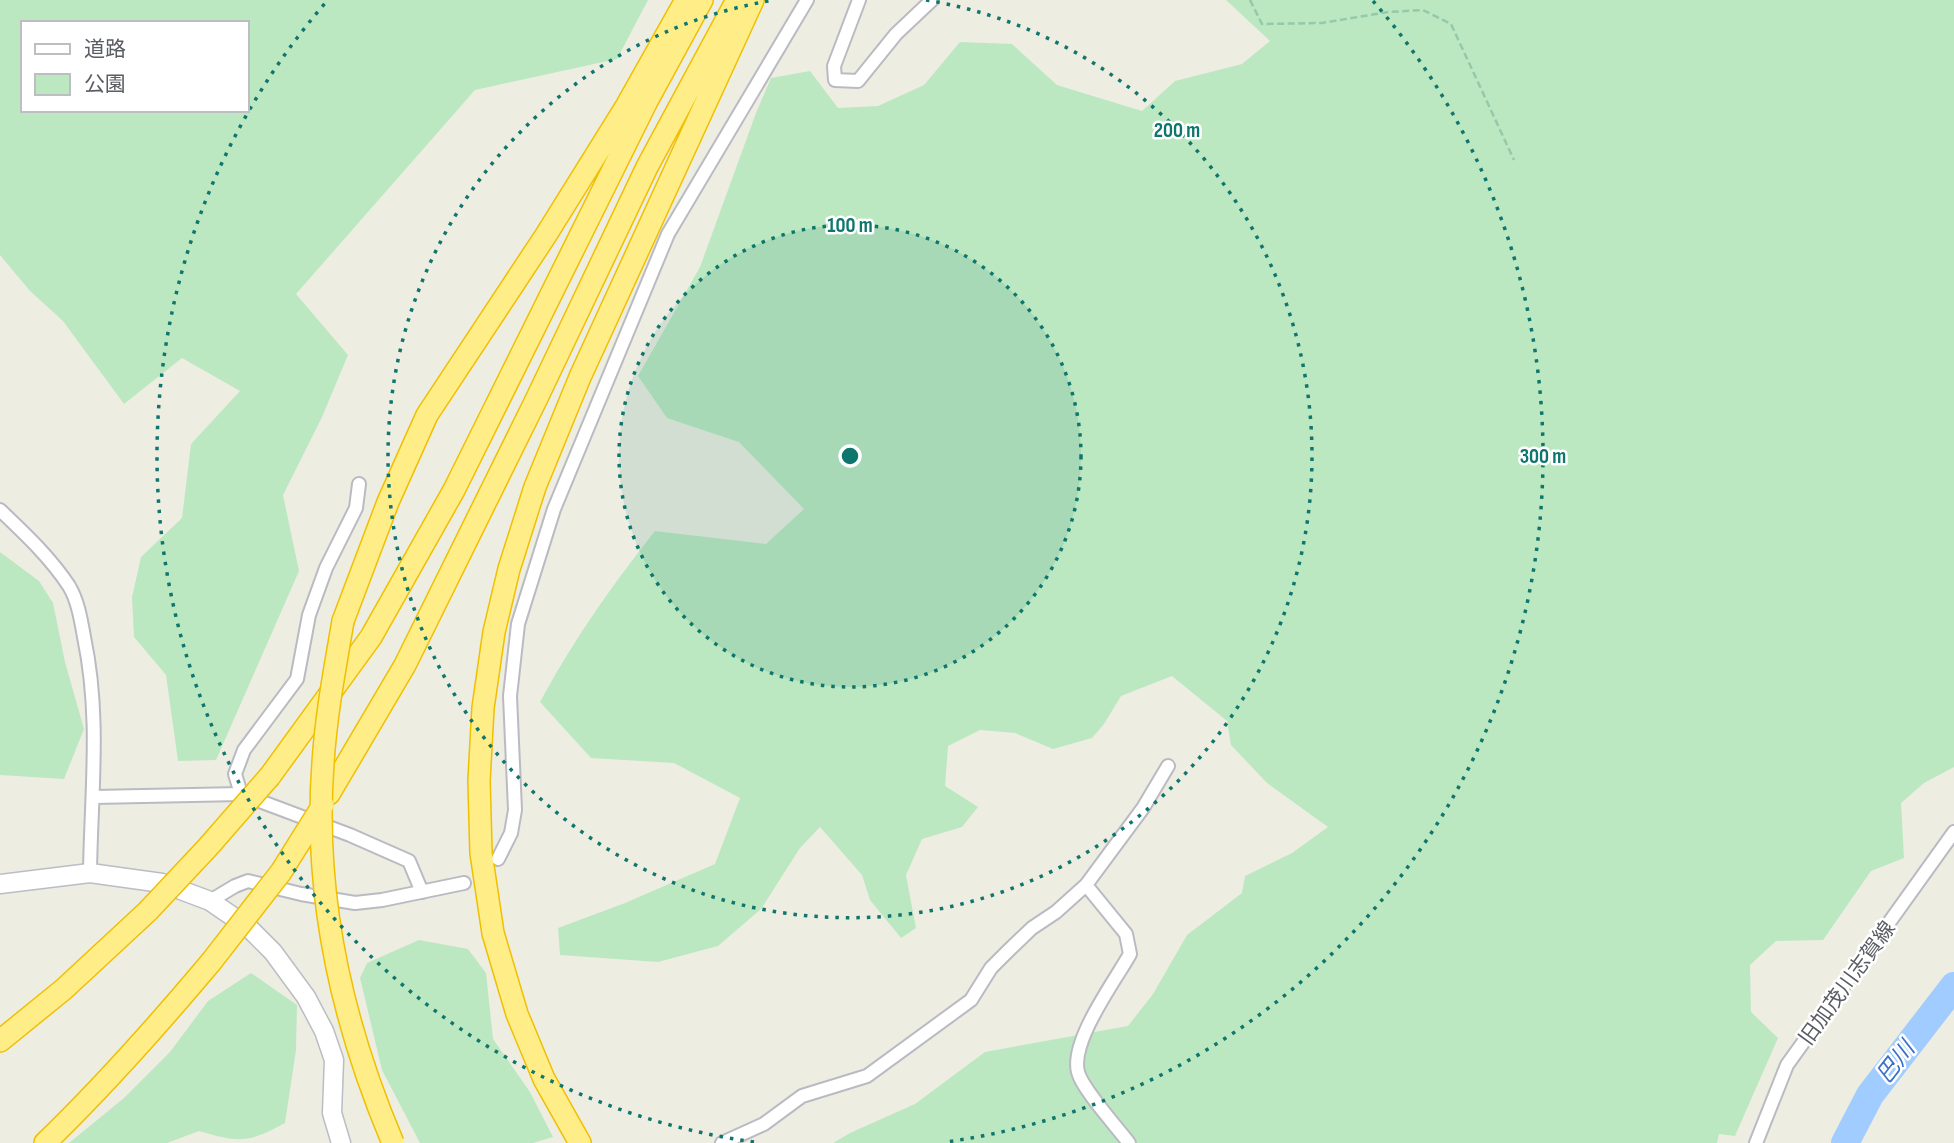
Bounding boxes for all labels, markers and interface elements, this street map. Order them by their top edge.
legend [21,21,248,112]
text: 道路 [84,37,126,62]
text: 公園 [84,72,126,97]
text: 200 m [1154,118,1200,143]
text: 100 m [827,213,873,238]
centre of rings [838,444,862,468]
text: 300 m [1520,444,1566,469]
street label: 旧加茂川志賀線 [1794,916,1901,1050]
water label: 巴川 [1871,1034,1923,1089]

